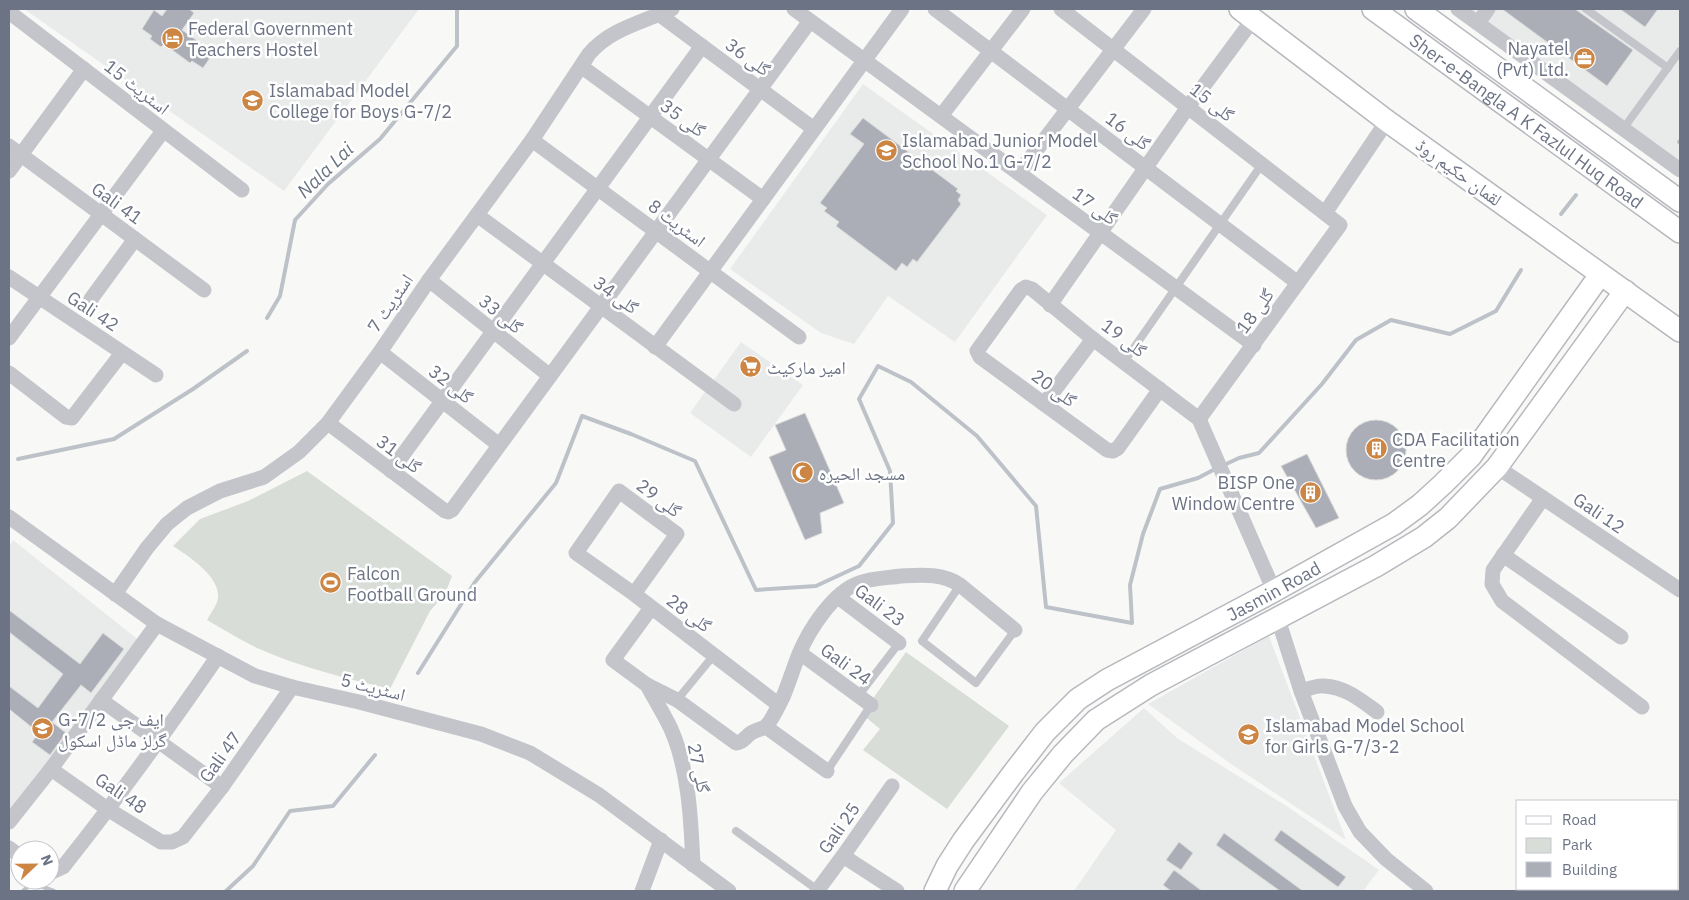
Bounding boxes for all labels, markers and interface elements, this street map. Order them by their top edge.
place label: Federal Government Teachers Hostel [188,17,353,61]
hotel icon: Federal Government Teachers Hostel [160,26,184,50]
street label: Sher-e-Bangla A K Fazlul Huq Road [1405,28,1648,213]
street label: گلی 36 [721,33,775,81]
place label: Nayatel (Pvt) Ltd. [1496,37,1569,81]
office icon: Nayatel (Pvt) Ltd. [1573,46,1597,70]
street label: اسٹریٹ 15 [100,54,174,120]
street label: گلی 15 [1185,78,1239,127]
place label: Islamabad Model College for Boys G-7/2 [269,79,452,123]
school or university icon: Islamabad Model College for Boys G-7/2 [241,88,265,112]
street label: گلی 35 [656,94,710,142]
street label: گلی 16 [1101,107,1155,156]
place label: Islamabad Junior Model School No.1 G-7/2 [902,129,1098,173]
street label: لقمان حکیم روڈ [1411,133,1506,212]
water label: Nala Lai [292,136,359,203]
school or university icon: Islamabad Junior Model School No.1 G-7/2 [874,138,898,162]
street label: Gali 41 [87,177,147,229]
street label: گلی 17 [1068,182,1122,230]
street label: اسٹریٹ 8 [644,194,710,252]
street label: اسٹریٹ 7 [362,269,418,337]
street label: گلی 34 [589,271,643,319]
street label: گلی 18 [1231,284,1279,338]
street label: Gali 42 [63,286,123,336]
street label: گلی 33 [474,289,528,339]
street label: گلی 19 [1097,314,1151,363]
supermarket icon: امیر مارکیٹ [739,355,763,379]
place label: امیر مارکیٹ [767,356,846,379]
street label: گلی 32 [424,360,478,409]
street label: گلی 20 [1027,364,1081,412]
place label: CDA Facilitation Centre [1392,428,1520,472]
street label: گلی 31 [372,430,426,479]
building icon: CDA Facilitation Centre [1364,437,1388,461]
mosque icon: مسجد الحیرہ [791,461,815,485]
place label: مسجد الحیرہ [819,462,905,485]
place label: BISP One Window Centre [1172,471,1295,515]
street label: گلی 29 [632,474,686,523]
building icon: BISP One Window Centre [1299,480,1323,504]
street label: Gali 12 [1569,487,1629,539]
street label: Jasmin Road [1222,556,1325,626]
place label: Falcon Football Ground [347,562,477,606]
sports icon: Falcon Football Ground [319,571,343,595]
street label: Gali 23 [850,579,910,631]
street label: گلی 28 [662,589,716,638]
street label: Gali 24 [816,638,876,690]
street label: اسٹریٹ 5 [338,668,408,706]
place label: G-7/2 ایف جی گرلز ماڈل اسکول [58,708,167,752]
place label: Islamabad Model School for Girls G-7/3-2 [1265,714,1465,758]
school or university icon: G-7/2 ایف جی گرلز ماڈل اسکول [30,717,54,741]
school or university icon: Islamabad Model School for Girls G-7/3-2 [1237,723,1261,747]
street label: Gali 47 [194,727,246,787]
street label: گلی 27 [683,741,716,795]
street label: Gali 48 [91,767,151,819]
street label: Gali 25 [813,798,865,858]
legend [1516,800,1679,890]
text: Road [1562,810,1597,829]
text: Park [1562,835,1592,854]
north arrow [10,840,60,890]
text: N [37,852,57,868]
text: Building [1562,860,1617,879]

